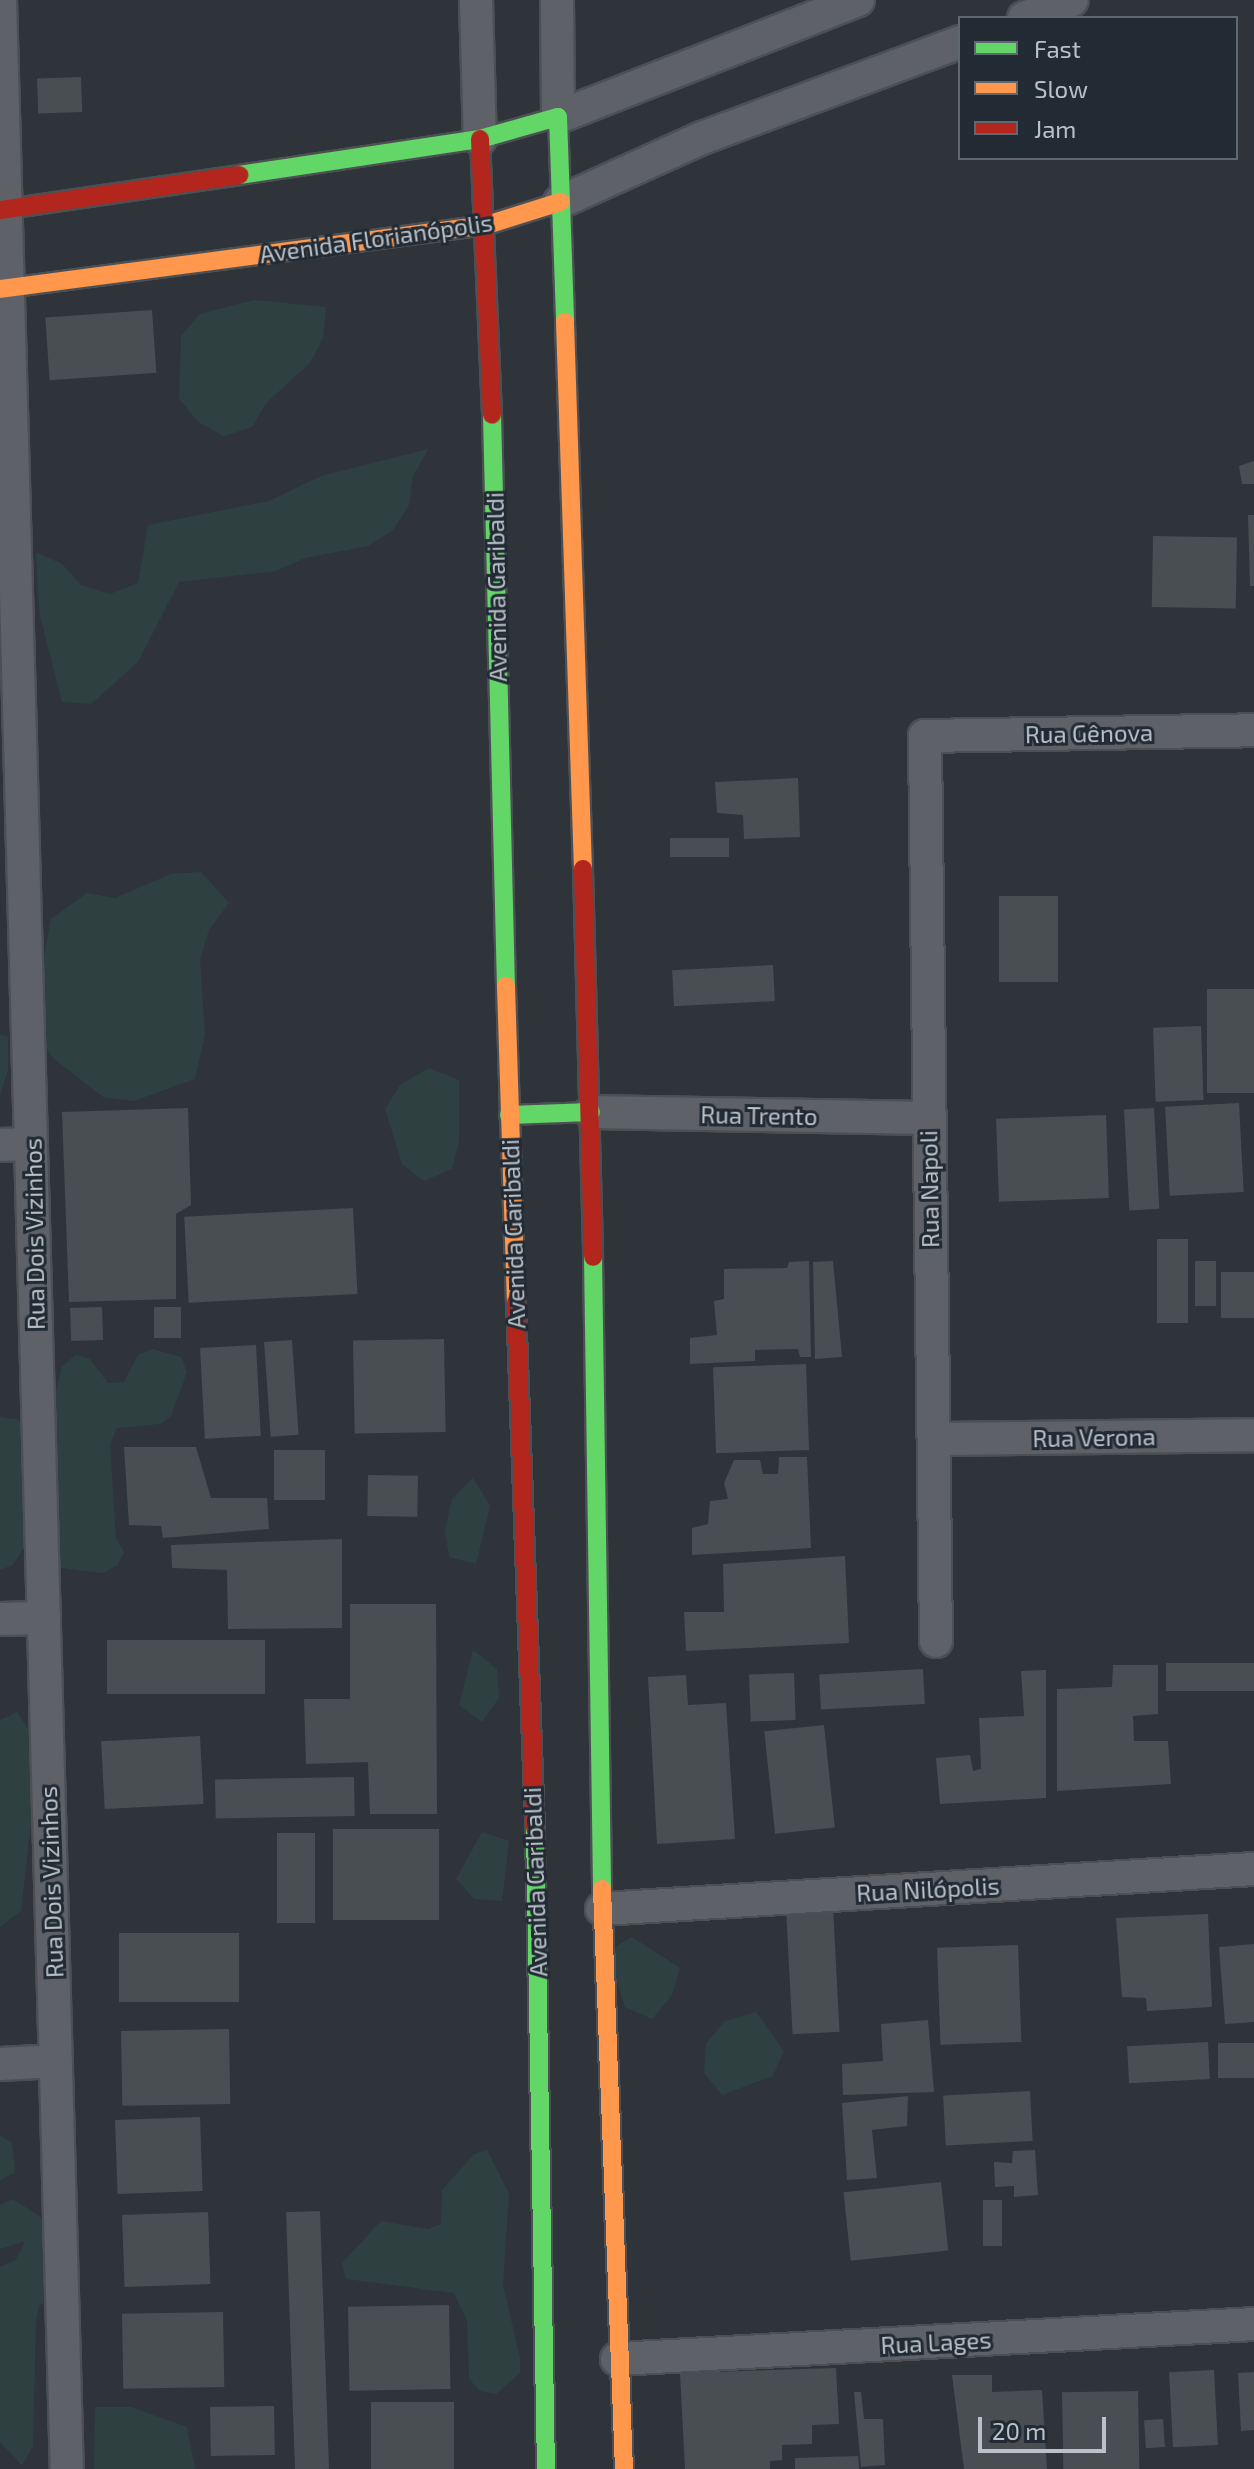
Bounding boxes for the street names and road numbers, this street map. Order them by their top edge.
street label: Avenida Florianópolis [258,207,494,269]
street label: Avenida Garibaldi [480,492,512,682]
street label: Rua Gênova [1025,717,1153,749]
street label: Rua Trento [700,1100,818,1130]
street label: Rua Napoli [914,1130,944,1248]
street label: Rua Dois Vizinhos [18,1137,50,1331]
street label: Avenida Garibaldi [495,1139,531,1329]
street label: Rua Verona [1032,1422,1156,1452]
street label: Rua Dois Vizinhos [33,1785,69,1979]
street label: Avenida Garibaldi [517,1787,553,1977]
street label: Rua Nilópolis [856,1871,1000,1907]
street label: Rua Lages [880,2325,992,2359]

